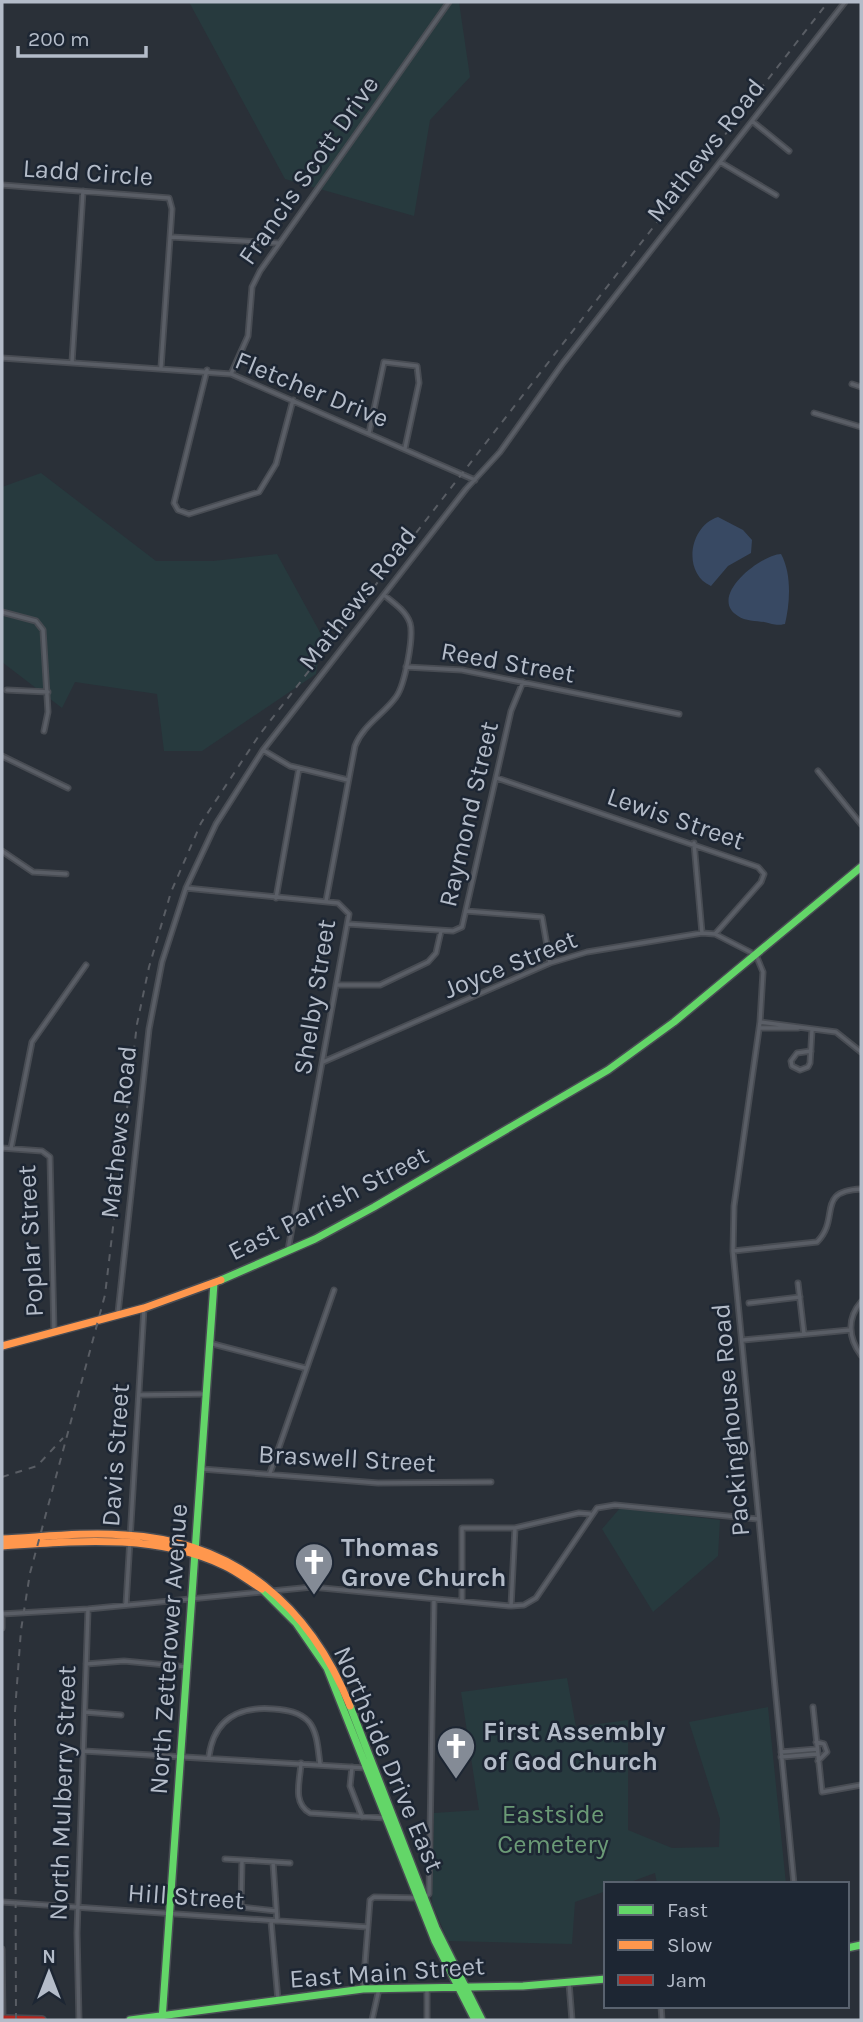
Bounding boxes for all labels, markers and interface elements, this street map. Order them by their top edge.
scale bar [18,14,145,58]
text: 200 m [28,27,90,51]
street label: Francis Scott Drive [232,70,385,271]
street label: Mathews Road [640,72,771,228]
street label: Ladd Circle [22,152,154,193]
street label: Fletcher Drive [231,345,393,434]
street label: Mathews Road [292,520,423,676]
street label: Reed Street [438,635,578,690]
street label: Raymond Street [432,718,505,910]
street label: Lewis Street [603,780,749,857]
street label: Shelby Street [287,917,342,1077]
street label: Joyce Street [439,924,582,1005]
street label: Mathews Road [94,1044,143,1220]
street label: East Parrish Street [223,1139,434,1267]
street label: Poplar Street [11,1164,50,1318]
street label: Packinghouse Road [705,1302,756,1538]
street label: Davis Street [95,1382,136,1528]
street label: Braswell Street [257,1438,437,1479]
street label: North Zetterower Avenue [143,1503,194,1796]
place label: Thomas Grove Church [341,1532,507,1593]
church icon: Thomas Grove Church [293,1541,335,1596]
street label: Northside Drive East [327,1642,450,1877]
street label: North Mulberry Street [43,1665,82,1921]
place label: First Assembly of God Church [483,1716,666,1777]
church icon: First Assembly of God Church [435,1725,477,1780]
park label: Eastside Cemetery [497,1799,609,1860]
street label: Hill Street [126,1877,246,1916]
legend [604,1882,849,2008]
text: Fast [667,1898,708,1922]
text: Slow [667,1933,712,1957]
north arrow [14,1938,84,2008]
text: N [42,1946,56,1968]
street label: East Main Street [288,1950,486,1995]
text: Jam [667,1968,707,1992]

